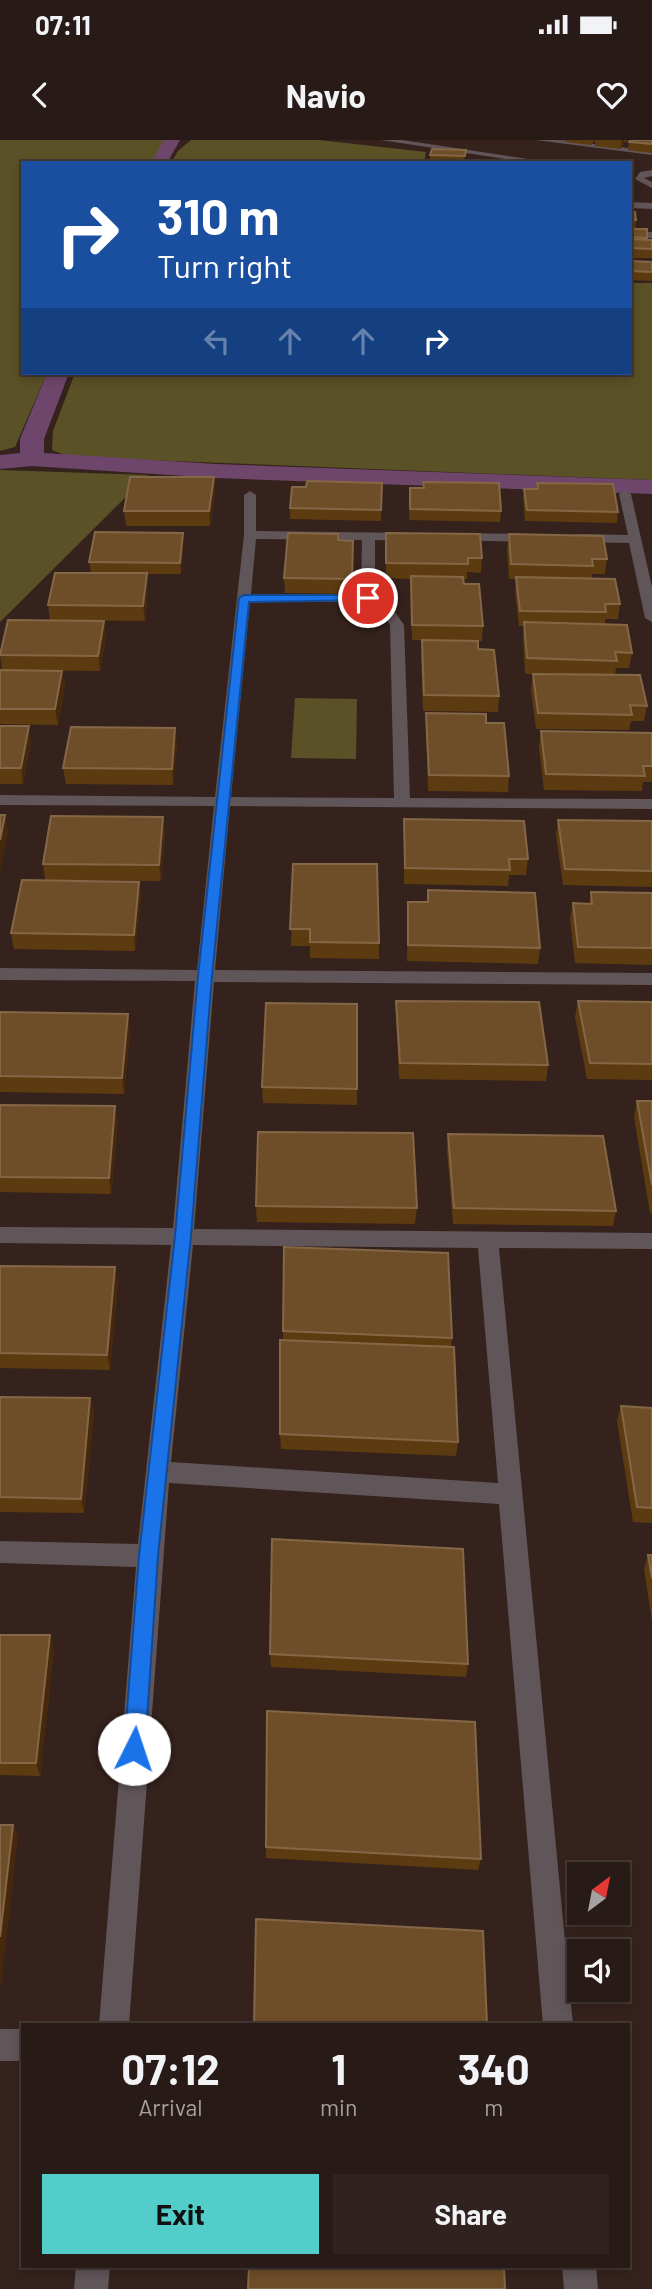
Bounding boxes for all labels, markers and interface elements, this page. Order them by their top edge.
text: 07:11 [35,9,91,40]
icon: back [21,76,59,114]
text: Navio [286,76,366,114]
icon: heart [593,76,631,114]
text: 310 m [157,186,279,245]
icon: right [42,189,133,280]
text: Turn right [157,246,292,284]
icon: left [198,322,236,360]
icon: ahead [271,322,309,360]
icon: ahead [344,322,382,360]
icon: right [417,322,455,360]
pin [338,568,398,628]
icon: arrive [349,579,387,617]
position arrow [97,1712,171,1786]
north arrow [567,1862,630,1925]
map controls [567,1862,630,2002]
button: sound [567,1939,630,2002]
text: 07:12 [121,2043,220,2093]
text: 1 [331,2043,346,2093]
text: 340 [458,2043,530,2093]
text: Arrival [138,2093,203,2121]
text: min [320,2093,357,2121]
text: m [484,2093,503,2121]
button: Exit [42,2174,319,2254]
button: Share [333,2174,609,2254]

